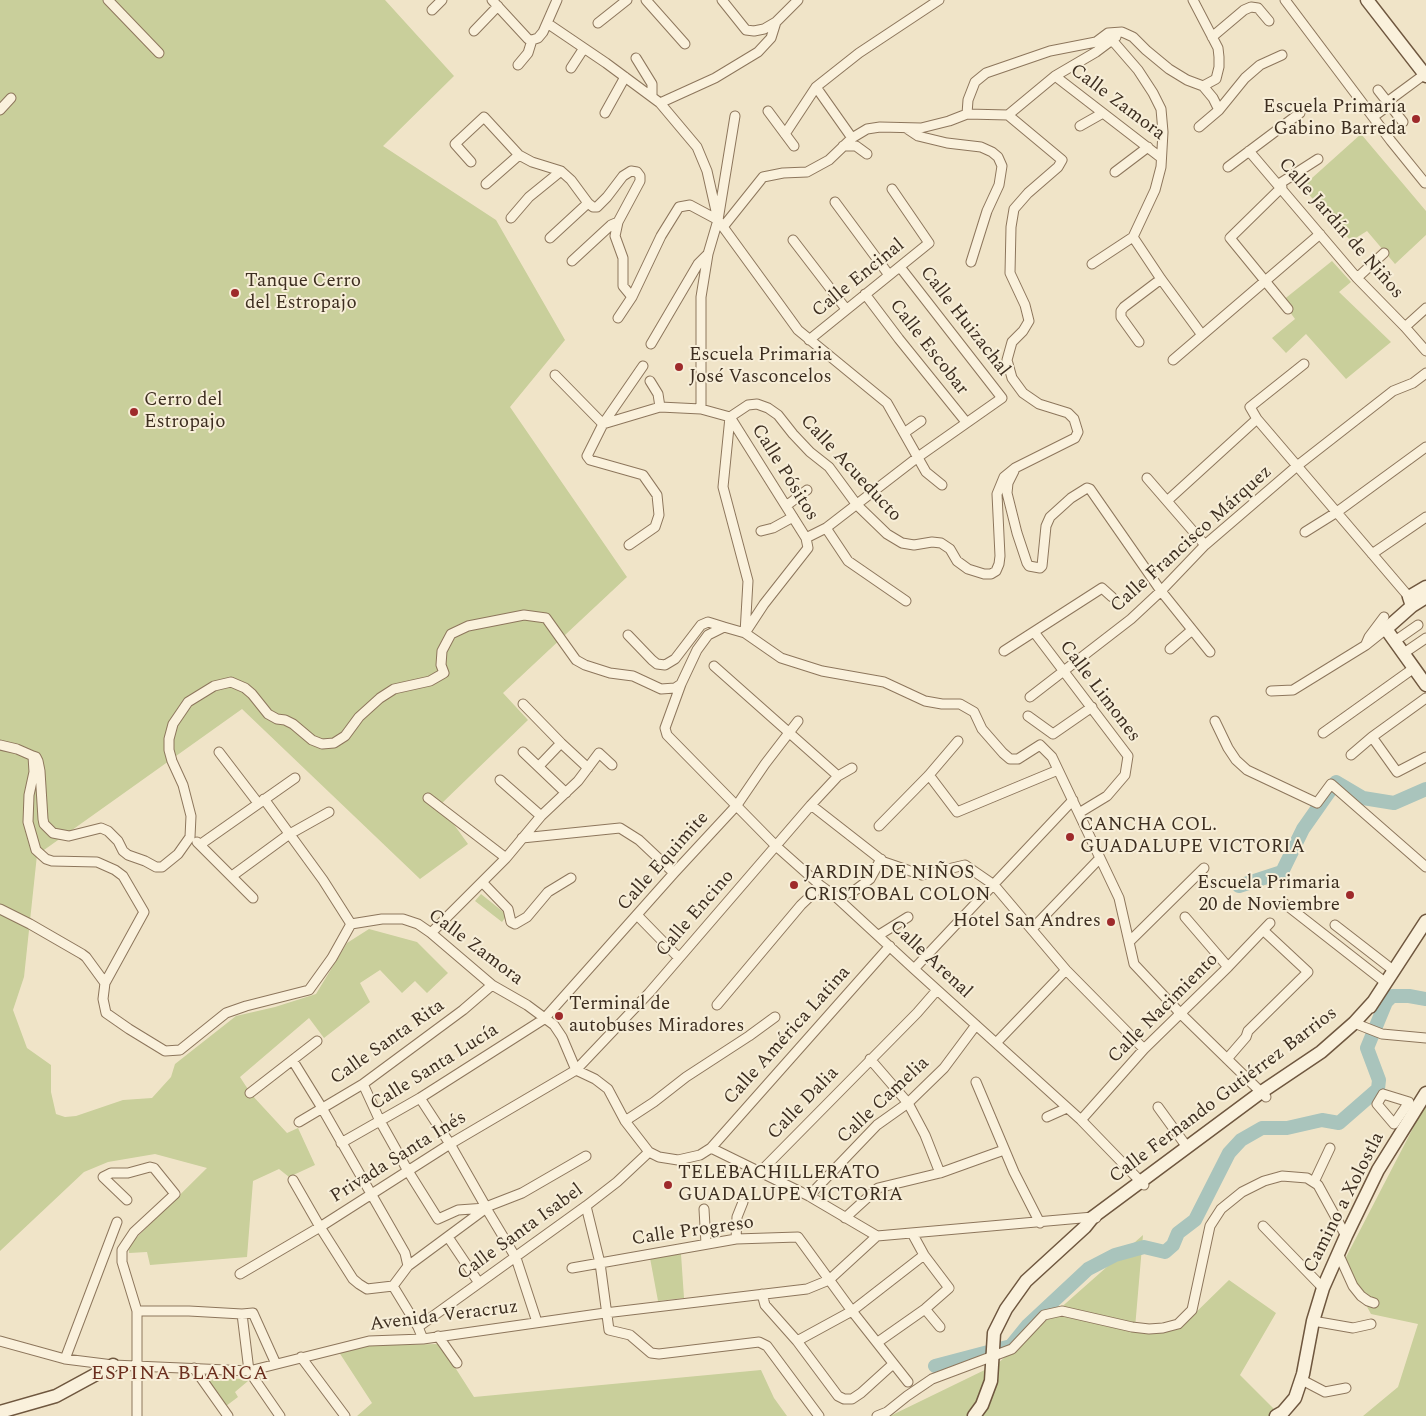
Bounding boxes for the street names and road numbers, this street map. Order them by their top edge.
street label: Calle Zamora [1065,60,1169,146]
street label: Calle Jardín de Niños [1273,154,1407,304]
street label: Calle Encinal [808,235,910,323]
street label: Calle Huizachal [914,262,1014,382]
street label: Calle Escobar [883,295,973,401]
street label: Calle Acueducto [795,411,905,527]
street label: Calle Pósitos [745,421,823,525]
street label: Calle Francisco Márquez [1107,461,1277,619]
street label: Calle Limones [1053,637,1145,747]
street label: Calle Equimite [613,808,715,916]
street label: Calle Encino [652,866,740,962]
street label: Calle Zamora [423,905,527,991]
street label: Calle Arenal [884,916,976,1004]
street label: Calle Nacimiento [1104,949,1224,1069]
street label: Calle América Latina [720,962,856,1110]
street label: Calle Santa Rita [326,995,450,1091]
street label: Calle Fernando Gutiérrez Barrios [1106,1003,1342,1189]
street label: Calle Santa Lucía [367,1019,503,1117]
street label: Calle Camelia [833,1053,935,1149]
street label: Calle Dalia [764,1063,844,1145]
street label: Privada Santa Inés [327,1107,471,1209]
street label: Camino a Xolostla [1300,1129,1390,1277]
street label: Calle Santa Isabel [454,1180,588,1286]
street label: Calle Progreso [630,1212,756,1252]
street label: Avenida Veracruz [369,1297,519,1337]

